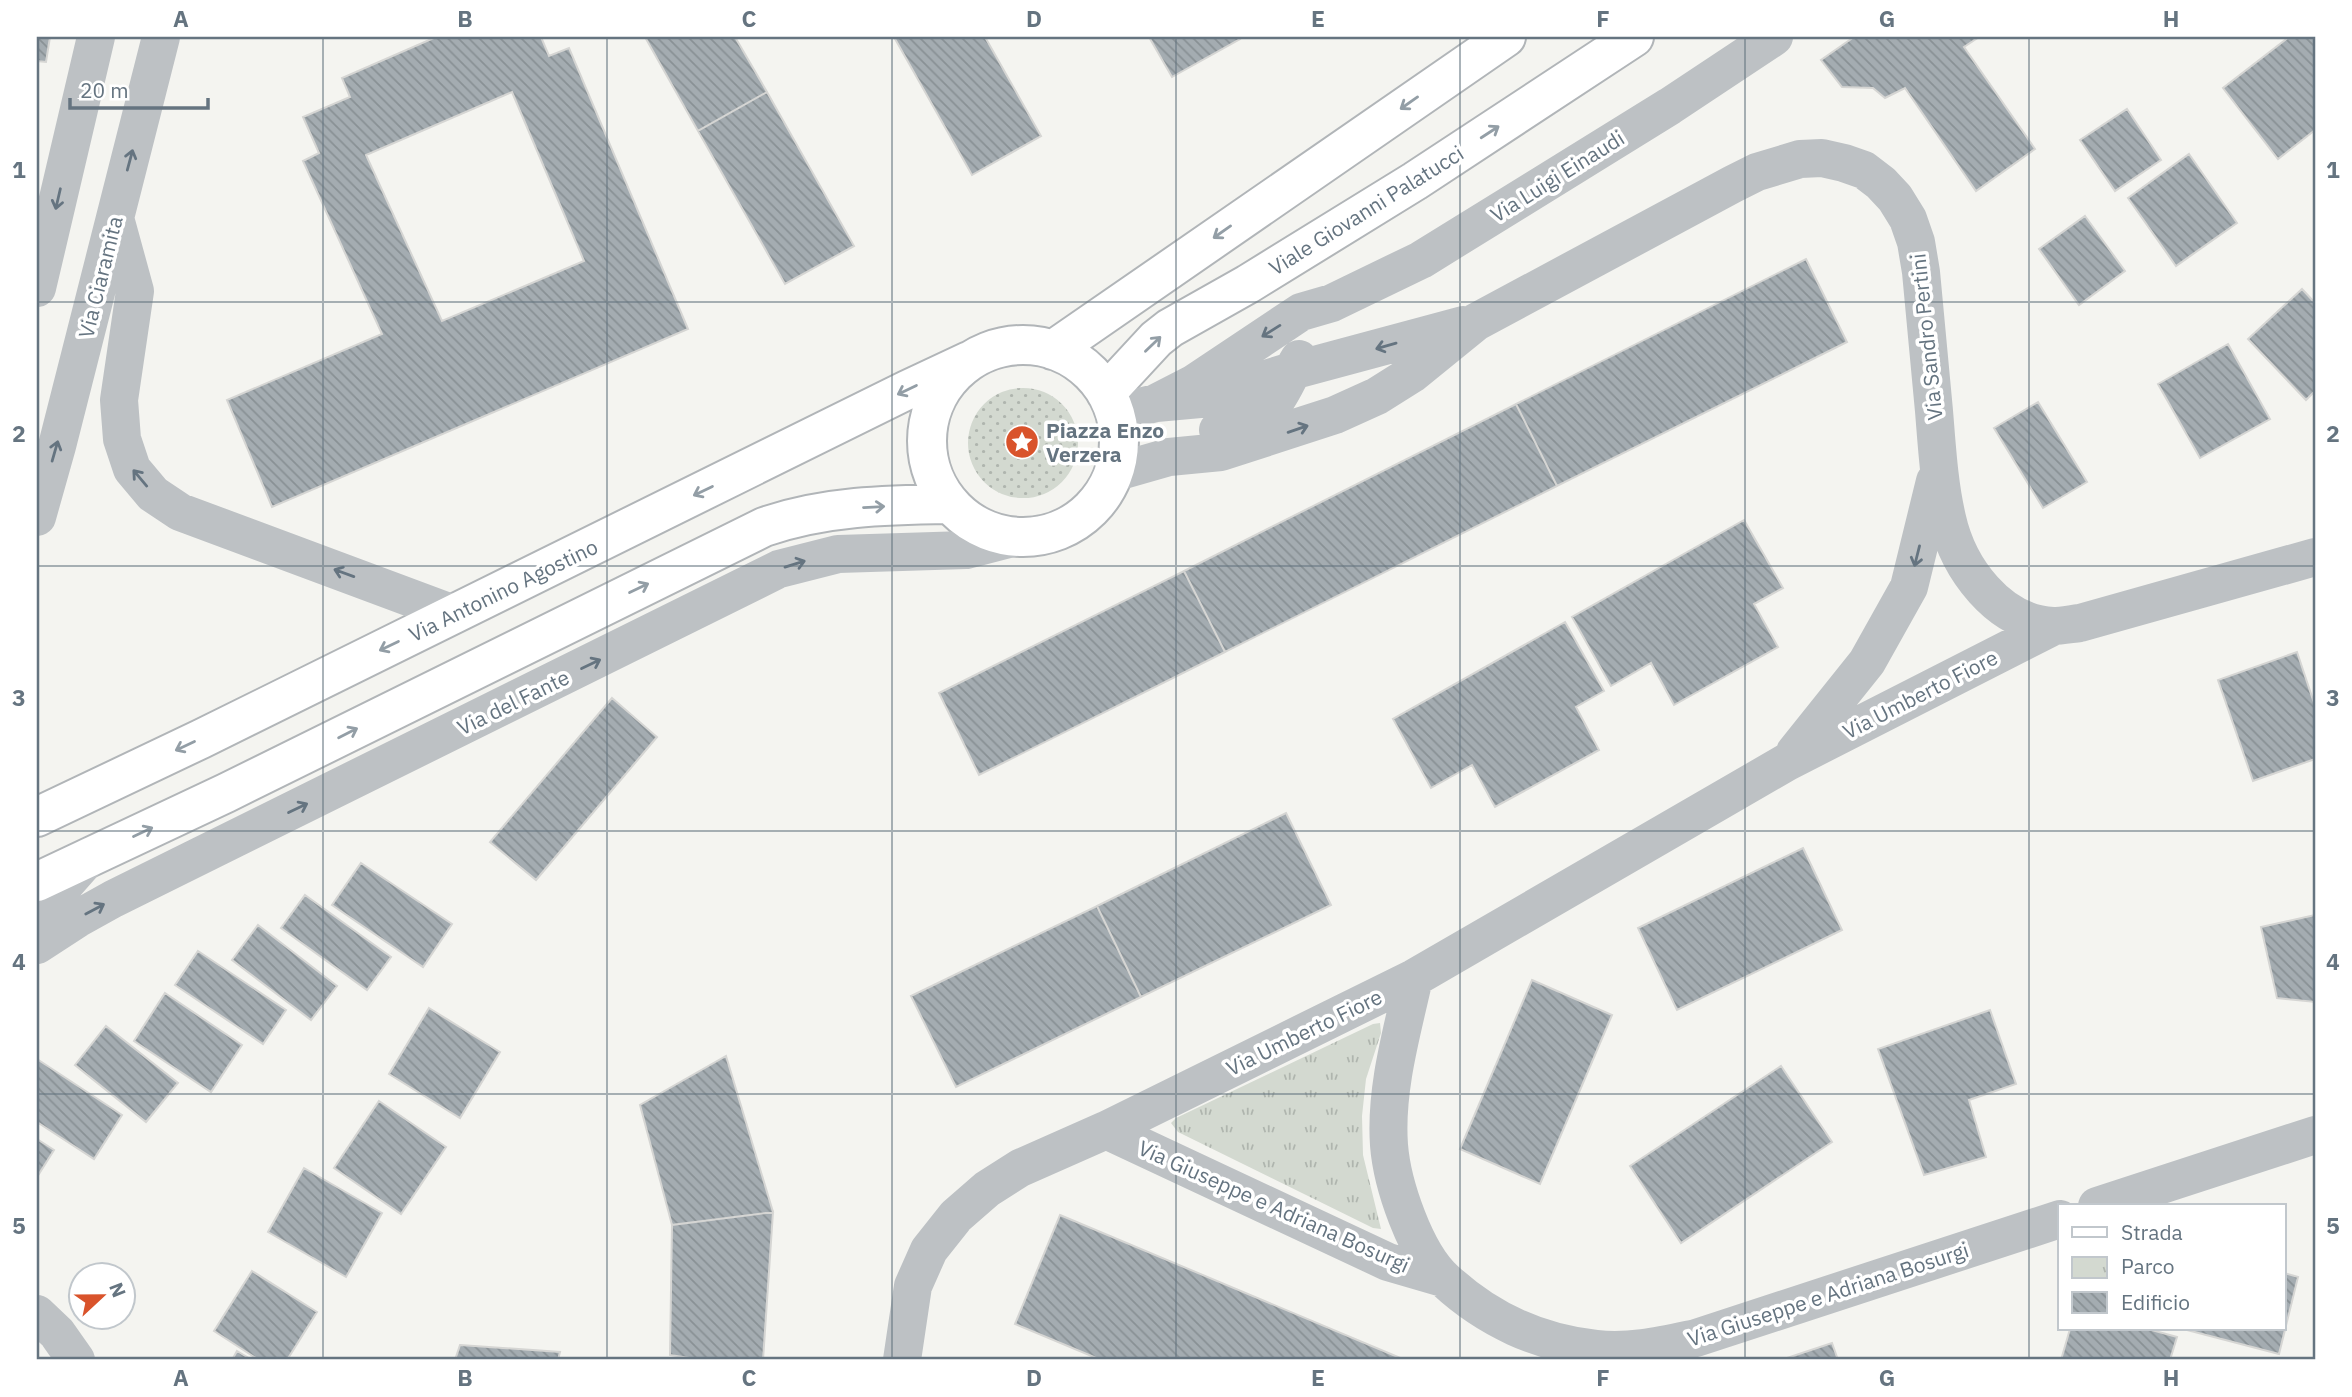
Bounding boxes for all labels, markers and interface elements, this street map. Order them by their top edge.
text: A [173,3,189,33]
text: B [457,3,473,33]
text: C [742,3,757,33]
text: D [1026,3,1042,33]
text: E [1311,3,1325,33]
text: F [1596,3,1610,33]
text: G [1879,3,1895,33]
text: H [2163,3,2179,33]
scale bar [70,66,208,110]
text: 20 m [80,76,129,104]
one-way arrow [1400,96,1419,110]
one-way arrow [1480,124,1499,139]
street label: Via Luigi Einaudi [1485,124,1629,228]
street label: Viale Giovanni Palatucci [1263,139,1469,281]
one-way arrow [124,149,137,171]
text: 1 [12,154,26,184]
text: 1 [2326,154,2340,184]
one-way arrow [51,187,64,210]
street label: Via Ciaramita [71,213,129,341]
one-way arrow [1213,225,1232,239]
street label: Via Sandro Pertini [1903,252,1949,422]
one-way arrow [1261,324,1281,338]
one-way arrow [1144,335,1161,352]
one-way arrow [1375,340,1397,353]
one-way arrow [897,384,918,397]
place label: Piazza Enzo Verzera [1046,416,1164,468]
text: 2 [12,418,26,448]
text: 2 [2326,418,2340,448]
one-way arrow [1286,422,1308,434]
place icon: Piazza Enzo Verzera [1003,423,1041,461]
one-way arrow [50,440,63,462]
one-way arrow [132,470,148,488]
one-way arrow [693,485,714,499]
one-way arrow [863,500,886,513]
street label: Via Antonino Agostino [404,532,602,648]
one-way arrow [1910,544,1923,566]
one-way arrow [784,557,806,570]
one-way arrow [333,566,355,578]
one-way arrow [628,580,649,594]
one-way arrow [379,639,400,653]
street label: Via Umberto Fiore [1838,643,2002,745]
one-way arrow [580,656,601,670]
street label: Via del Fante [452,663,574,741]
text: 3 [12,682,26,712]
text: 3 [2326,682,2340,712]
one-way arrow [337,725,357,739]
one-way arrow [175,740,196,754]
one-way arrow [287,800,308,814]
one-way arrow [132,825,153,838]
one-way arrow [84,902,105,915]
text: 4 [12,946,26,976]
text: 4 [2326,946,2340,976]
street label: Via Umberto Fiore [1221,982,1387,1082]
street label: Via Giuseppe e Adriana Bosurgi [1134,1133,1414,1279]
legend [2058,1204,2286,1330]
text: 5 [12,1210,26,1240]
text: 5 [2326,1210,2340,1240]
text: Strada [2121,1218,2183,1246]
street label: Via Giuseppe e Adriana Bosurgi [1684,1235,1972,1353]
text: Parco [2121,1252,2175,1280]
north arrow [66,1260,136,1330]
text: N [104,1279,131,1301]
text: Edificio [2121,1288,2190,1316]
text: A [173,1362,189,1392]
text: B [457,1362,473,1392]
text: C [742,1362,757,1392]
text: D [1026,1362,1042,1392]
text: E [1311,1362,1325,1392]
text: F [1596,1362,1610,1392]
text: G [1879,1362,1895,1392]
text: H [2163,1362,2179,1392]

